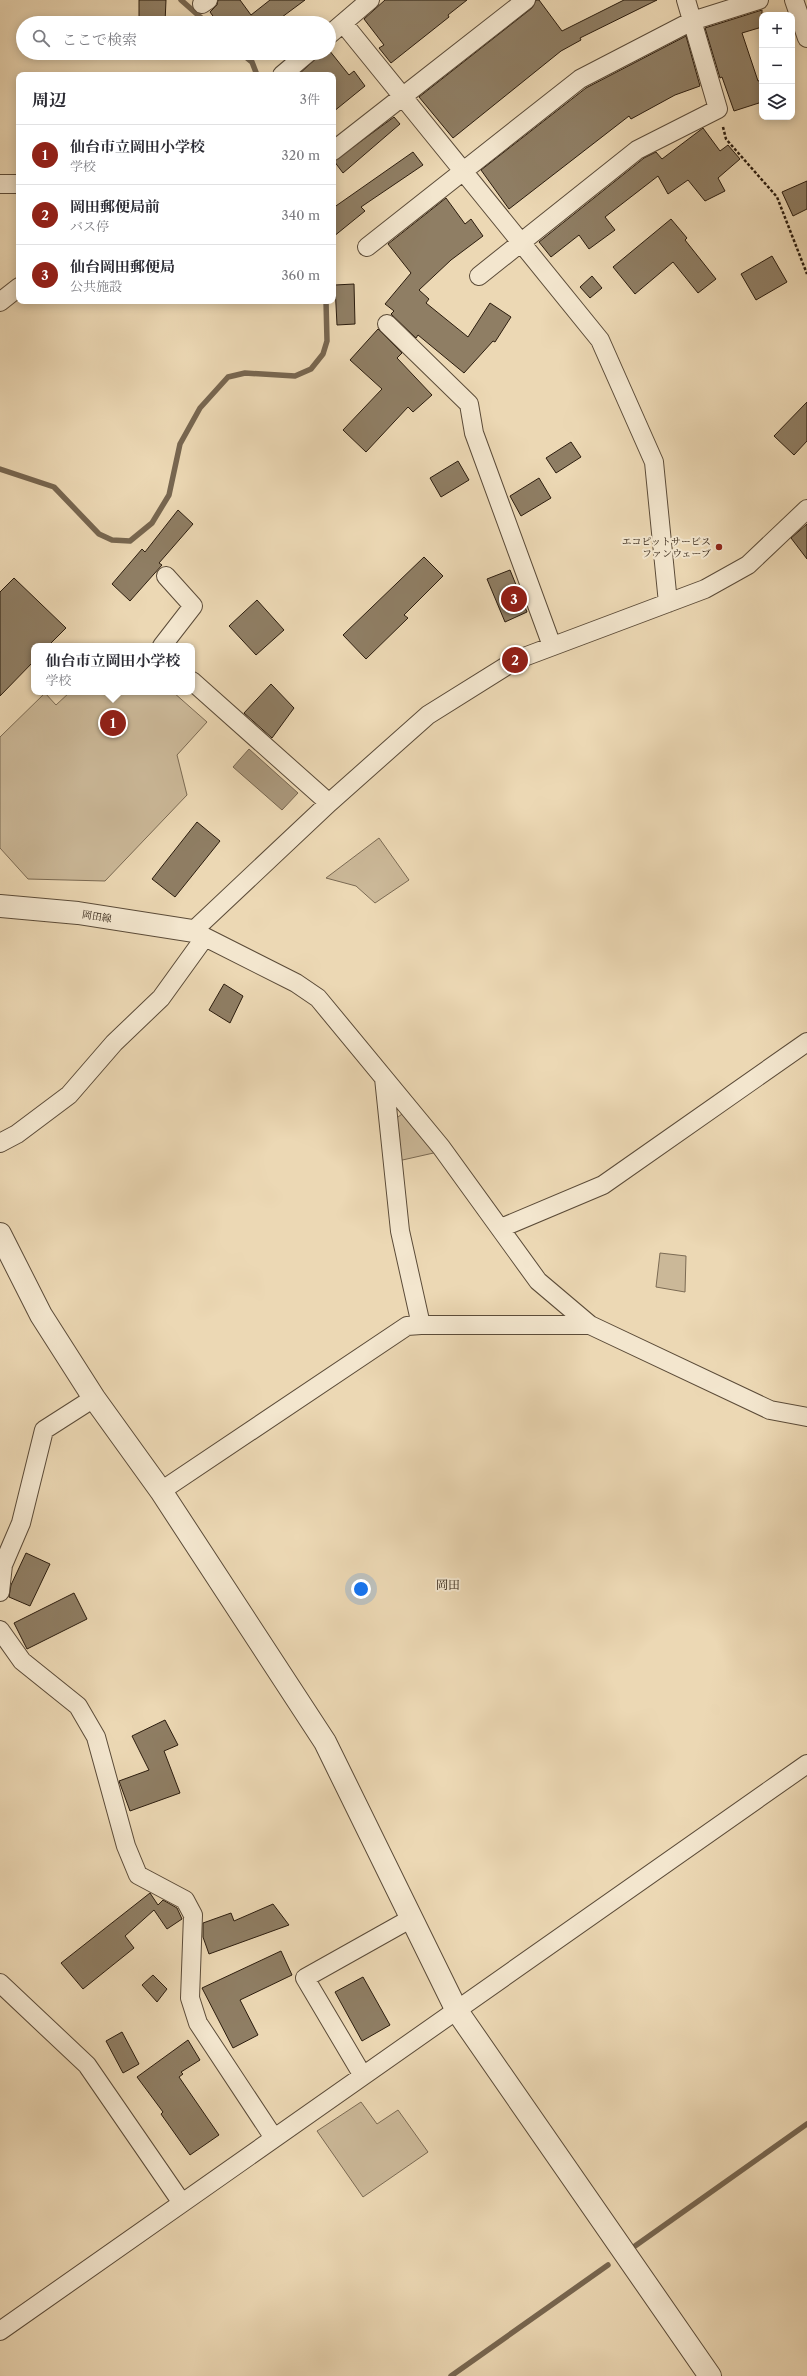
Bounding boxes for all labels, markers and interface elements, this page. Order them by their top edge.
map controls [759,12,795,120]
button: + [759,12,795,48]
search box [16,16,336,60]
icon: search [30,27,52,49]
text: ここで検索 [62,30,137,49]
button: − [759,48,795,84]
button: layers [759,84,795,120]
text: 周辺 [32,90,66,110]
text: 3件 [300,91,320,107]
text: 仙台市立岡田小学校 [70,137,205,156]
text: 1 [42,147,48,163]
text: 320 m [282,147,320,163]
text: 学校 [70,158,96,174]
text: 岡田郵便局前 [70,197,160,216]
text: 2 [41,207,49,223]
text: 340 m [282,207,320,223]
text: バス停 [70,218,109,234]
text: 仙台岡田郵便局 [70,257,175,276]
text: 3 [41,267,49,283]
text: 360 m [281,267,320,283]
text: 公共施設 [70,278,122,294]
place label: エコピットサービス ファンウェーブ [621,535,711,560]
marker: エコピットサービス ファンウェーブ [714,542,724,552]
pin: 3 [501,584,527,614]
popup [31,643,195,695]
pin: 2 [502,645,528,675]
text: 仙台市立岡田小学校 [45,651,181,670]
text: 学校 [45,672,72,688]
pin: 1 [100,708,126,738]
street label: 岡田線 [81,908,113,925]
district label: 岡田 [436,1577,460,1592]
your location [351,1579,371,1599]

